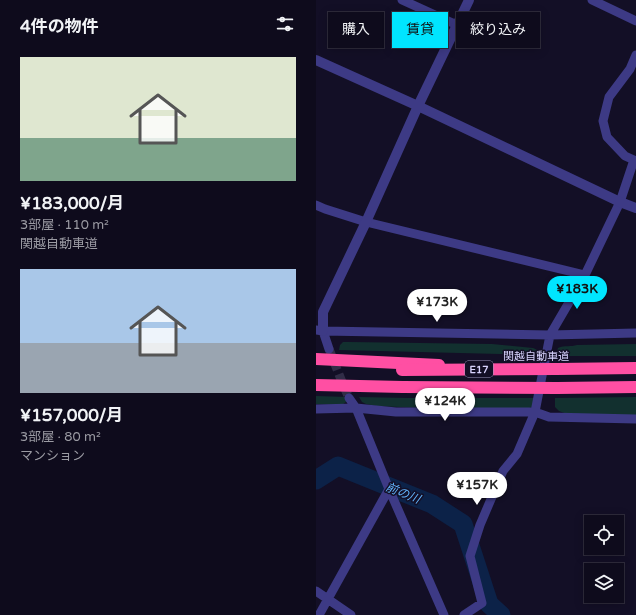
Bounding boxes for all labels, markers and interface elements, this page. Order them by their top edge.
chip: 購入 [328,12,384,48]
chip: 賃貸 [392,12,448,48]
chip: 絞り込み [456,12,540,48]
icon: filters [274,13,296,35]
text: 4件の物件 [20,16,99,37]
icon: home [122,83,194,155]
text: ¥183,000/月 [20,193,124,214]
text: 3部屋 · 110 m² [20,217,109,233]
text: 関越自動車道 [20,236,98,252]
pin: ¥183K [549,276,605,310]
text: ¥183K [556,281,598,297]
pin: ¥173K [409,289,465,323]
text: ¥173K [416,294,458,310]
icon: home [122,295,194,367]
street label: 関越自動車道 [503,350,569,363]
road number: E17 [465,361,493,377]
pin: ¥124K [417,388,473,422]
text: ¥124K [424,393,466,409]
text: ¥157,000/月 [20,405,123,426]
text: 3部屋 · 80 m² [20,429,101,445]
text: マンション [20,448,85,464]
pin: ¥157K [449,472,505,506]
text: ¥157K [456,477,498,493]
water label: 前の川 [384,480,424,507]
map controls [584,515,624,603]
button: locate [584,515,624,555]
button: layers [584,563,624,603]

